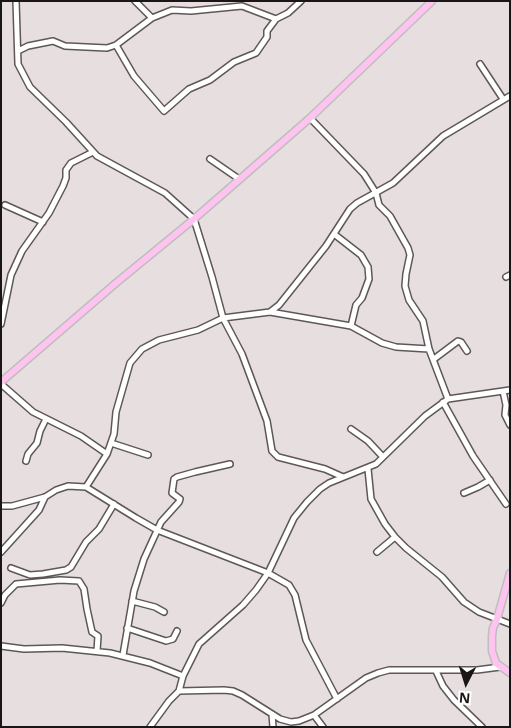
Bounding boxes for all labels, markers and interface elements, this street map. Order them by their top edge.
north arrow [441,658,491,708]
text: N [458,688,471,708]

